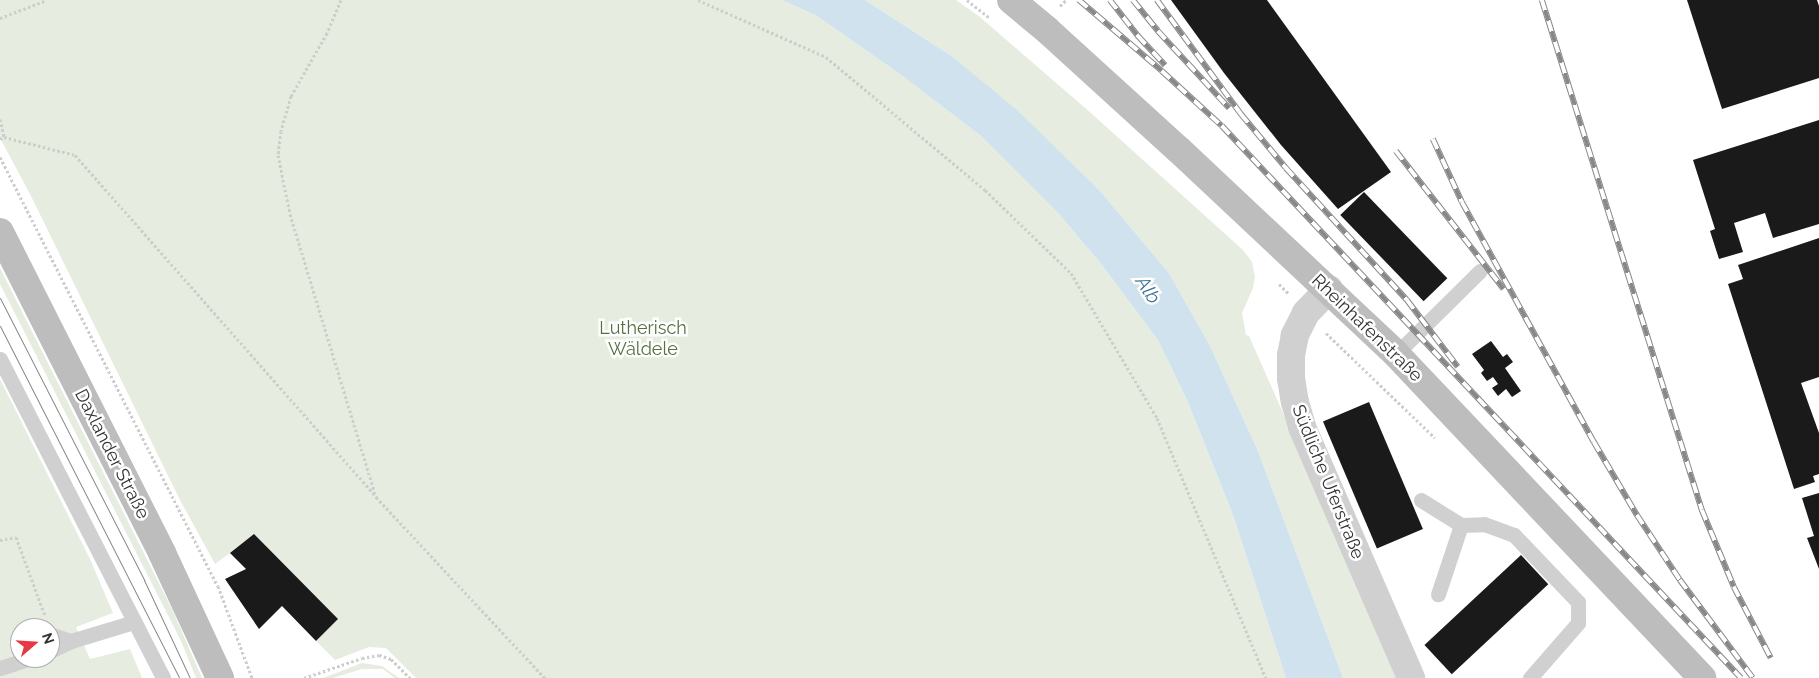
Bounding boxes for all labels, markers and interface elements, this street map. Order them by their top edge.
street label: Rheinhafenstraße [1307,270,1427,386]
water label: Alb [1131,272,1165,308]
park label: Lutherisch Wäldele [599,318,687,360]
street label: Daxlander Straße [70,385,154,523]
street label: Südliche Uferstraße [1287,402,1369,562]
north arrow [10,618,60,668]
text: N [39,631,58,646]

